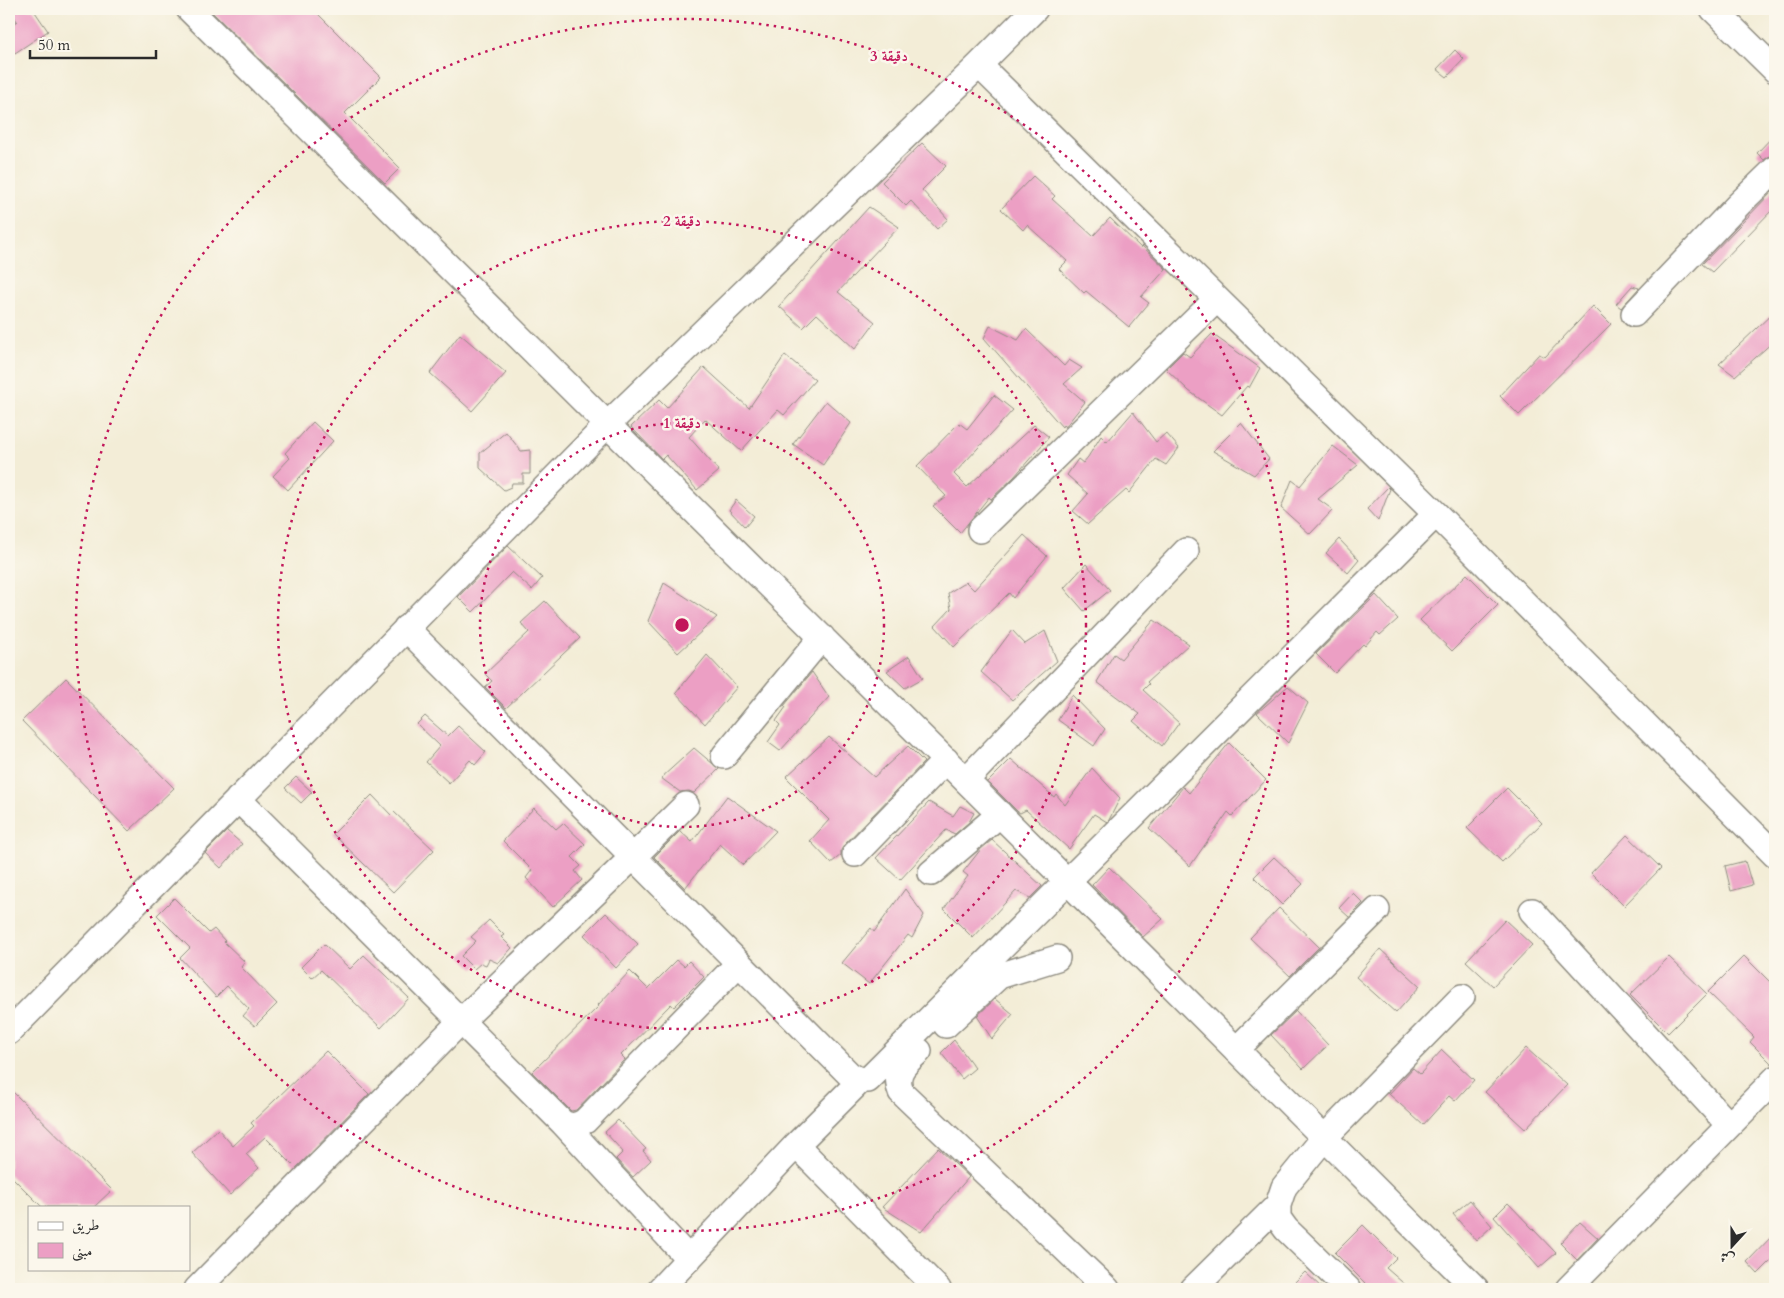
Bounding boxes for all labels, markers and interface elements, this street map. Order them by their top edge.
scale bar [30,28,156,60]
text: 50 m [38,35,70,55]
text: 3 دقيقة [870,46,908,66]
text: 2 دقيقة [663,211,701,231]
text: 1 دقيقة [663,413,701,433]
centre of rings [673,616,691,634]
legend [28,1206,190,1270]
text: طريق [72,1215,99,1235]
north arrow [1706,1220,1756,1270]
text: مبنى [72,1241,92,1262]
text: ش [1718,1246,1737,1269]

